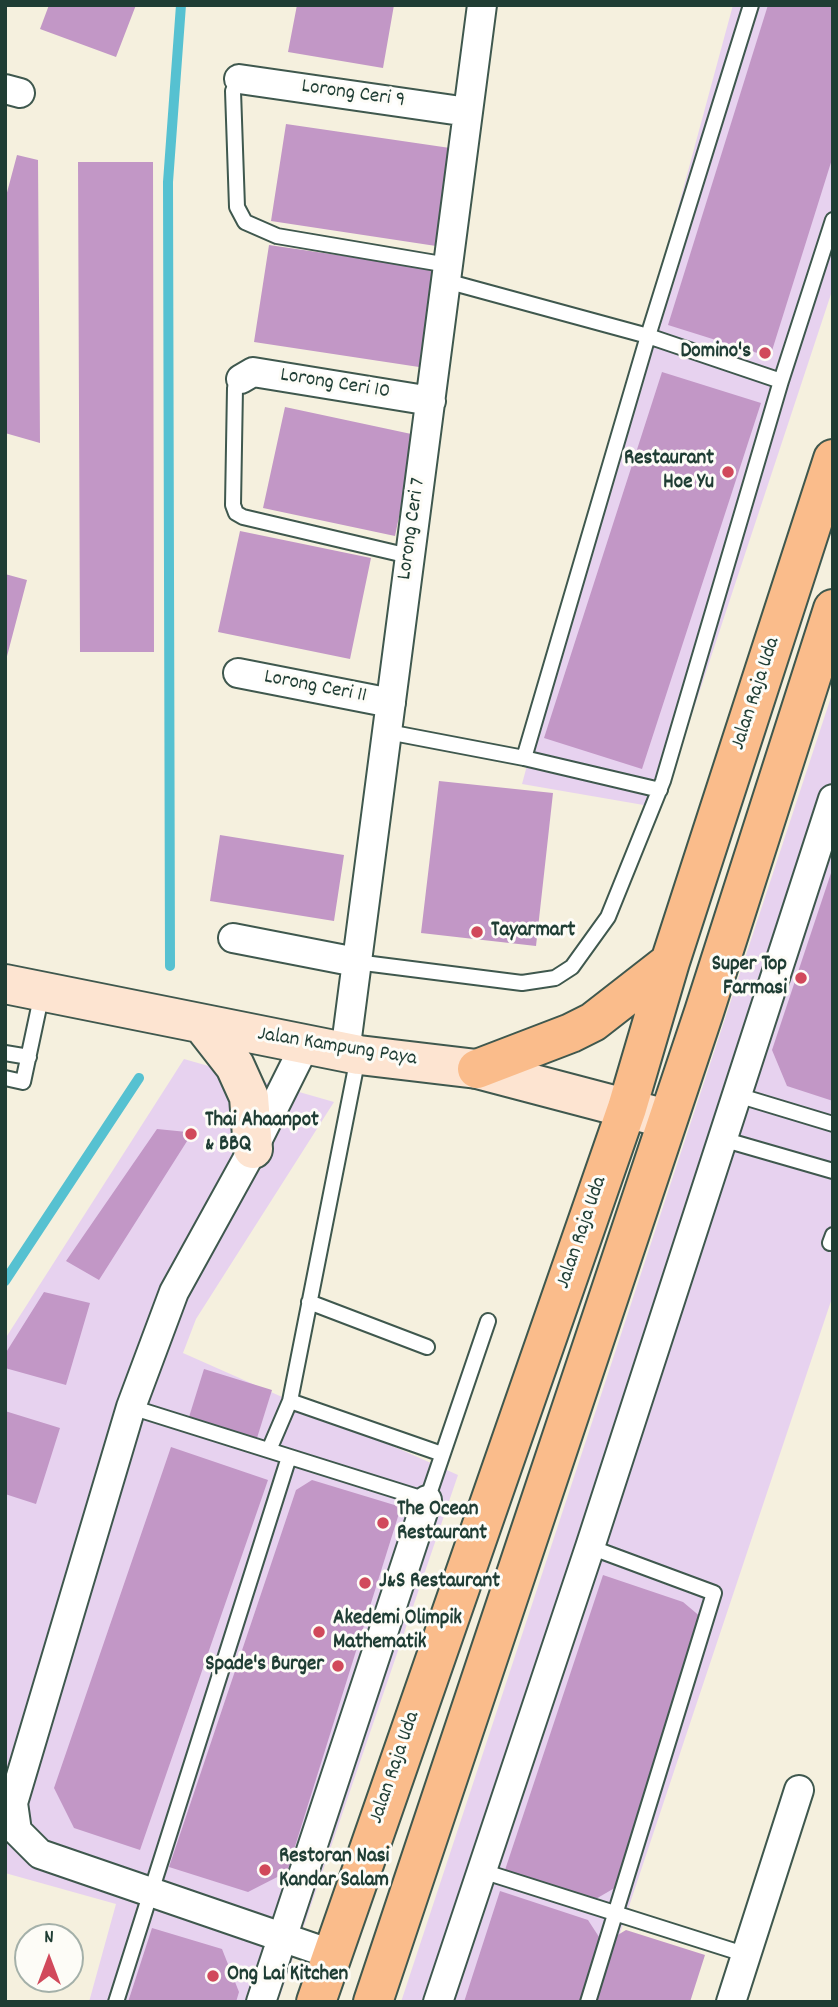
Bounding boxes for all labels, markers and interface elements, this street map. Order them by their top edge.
street label: Lorong Ceri 9 [300,75,406,115]
place label: Domino's [681,340,751,366]
marker: Domino's [757,345,773,361]
street label: Lorong Ceri 10 [278,364,392,406]
place label: Restaurant Hoe Yu [624,447,714,497]
marker: Restaurant Hoe Yu [720,464,736,480]
street label: Lorong Ceri 7 [393,476,433,582]
street label: Jalan Raja Uda [727,635,787,753]
street label: Lorong Ceri 11 [262,666,368,710]
place label: Tayarmart [491,919,575,945]
marker: Tayarmart [469,924,485,940]
place label: Super Top Farmasi [712,953,787,1003]
marker: Super Top Farmasi [793,970,809,986]
street label: Jalan Kampung Paya [256,1023,418,1073]
place label: Thai Ahaanpot & BBQ [205,1109,319,1159]
marker: Thai Ahaanpot & BBQ [183,1126,199,1142]
street label: Jalan Raja Uda [552,1174,614,1292]
place label: The Ocean Restaurant [397,1498,487,1548]
marker: The Ocean Restaurant [375,1515,391,1531]
place label: J&S Restaurant [379,1570,500,1596]
marker: J&S Restaurant [357,1575,373,1591]
place label: Akedemi Olimpik Mathematik [333,1607,462,1657]
marker: Akedemi Olimpik Mathematik [311,1624,327,1640]
place label: Spade's Burger [205,1653,324,1679]
marker: Spade's Burger [330,1658,346,1674]
street label: Jalan Raja Uda [365,1709,427,1827]
place label: Restoran Nasi Kandar Salam [279,1845,389,1895]
marker: Restoran Nasi Kandar Salam [257,1862,273,1878]
north arrow [14,1923,84,1993]
text: N [44,1925,54,1952]
place label: Ong Lai Kitchen [227,1963,348,1989]
marker: Ong Lai Kitchen [205,1968,221,1984]

